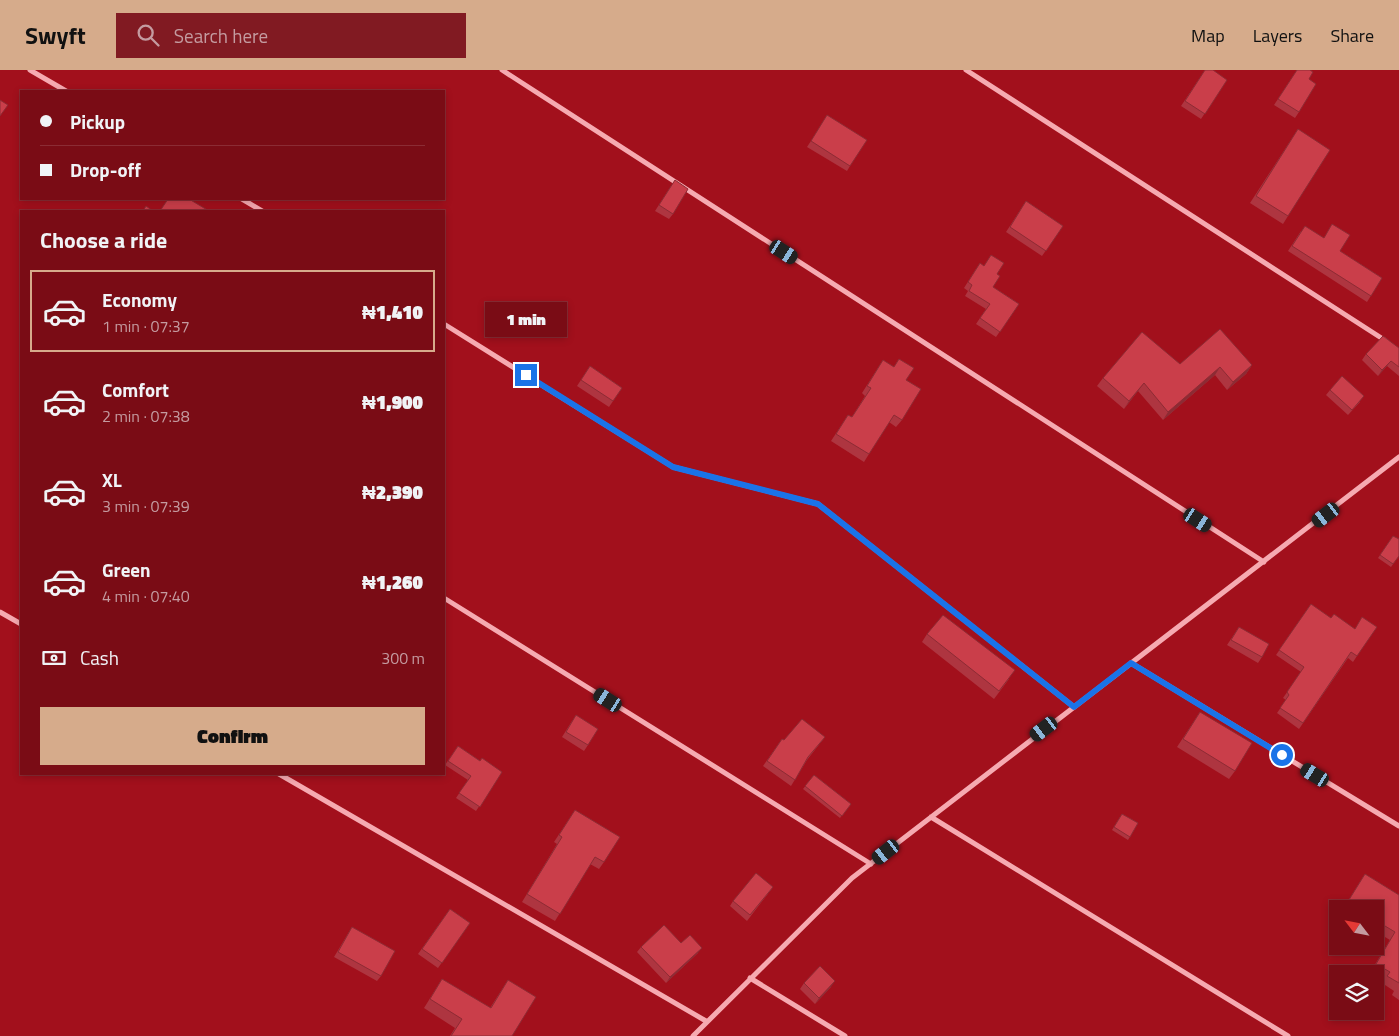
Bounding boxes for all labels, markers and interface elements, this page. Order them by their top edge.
search box [116,13,466,58]
text: Swyft [25,17,86,53]
icon: search [134,21,162,49]
text: Search here [174,21,268,50]
text: Map [1191,22,1225,49]
text: Layers [1253,22,1302,49]
text: Share [1330,22,1374,49]
text: Pickup [70,107,125,136]
text: Drop-off [70,155,141,184]
text: Choose a ride [40,223,167,257]
car [767,238,800,266]
text: Economy [102,285,177,314]
icon: car [42,289,87,334]
text: ₦1,410 [362,297,423,326]
callout: 1 min [485,302,567,338]
text: 1 min [506,307,546,331]
text: 1 min · 07:37 [102,314,190,338]
route end [515,364,537,386]
text: Comfort [102,375,169,404]
icon: car [42,379,87,424]
text: ₦1,900 [362,387,423,416]
text: 2 min · 07:38 [102,404,190,428]
text: XL [102,465,122,494]
icon: car [42,469,87,514]
text: ₦2,390 [362,477,423,506]
text: 3 min · 07:39 [102,494,190,518]
car [1309,500,1342,530]
car [1181,506,1214,534]
text: Green [102,555,151,584]
icon: car [42,559,87,604]
text: ₦1,260 [362,567,423,596]
text: 4 min · 07:40 [102,584,190,608]
text: Cash [80,643,119,672]
icon: cash [40,644,68,672]
text: 300 m [381,646,425,670]
car [591,686,624,714]
button: Confirm [40,707,425,765]
car [1027,714,1060,744]
route start [1271,744,1293,766]
car [1298,761,1331,789]
car [869,837,902,867]
north arrow [1329,900,1384,955]
map controls [1329,900,1384,1020]
button: layers [1329,965,1384,1020]

